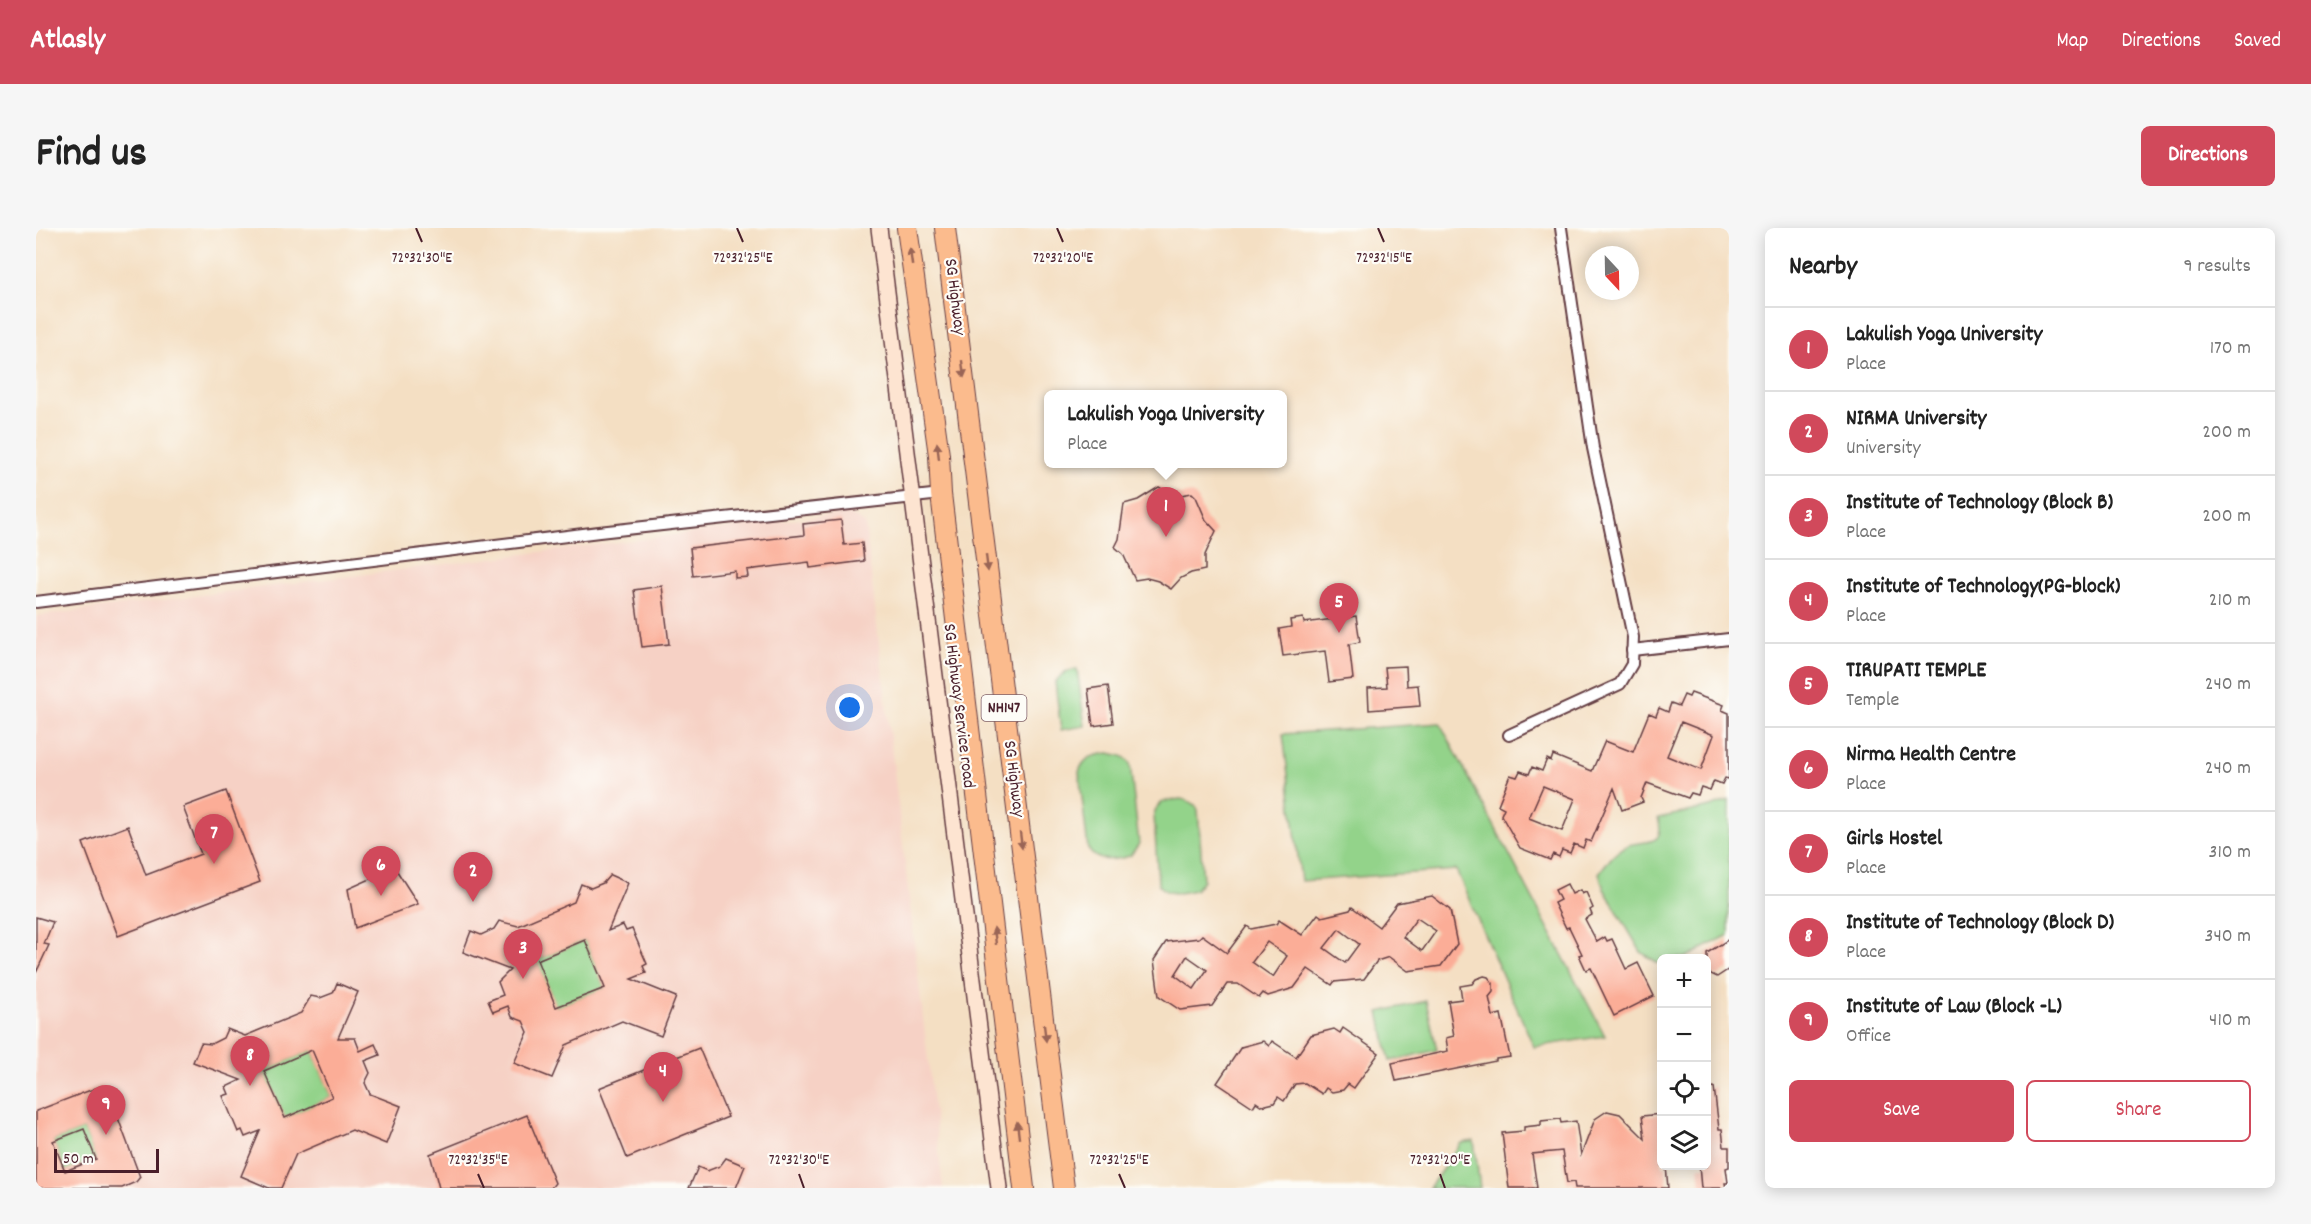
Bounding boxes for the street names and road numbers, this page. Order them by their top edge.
street label: SG Highway [937,257,971,337]
street label: SG Highway Service road [936,622,980,790]
road number: NH147 [982,695,1026,721]
street label: SG Highway [996,739,1030,819]

